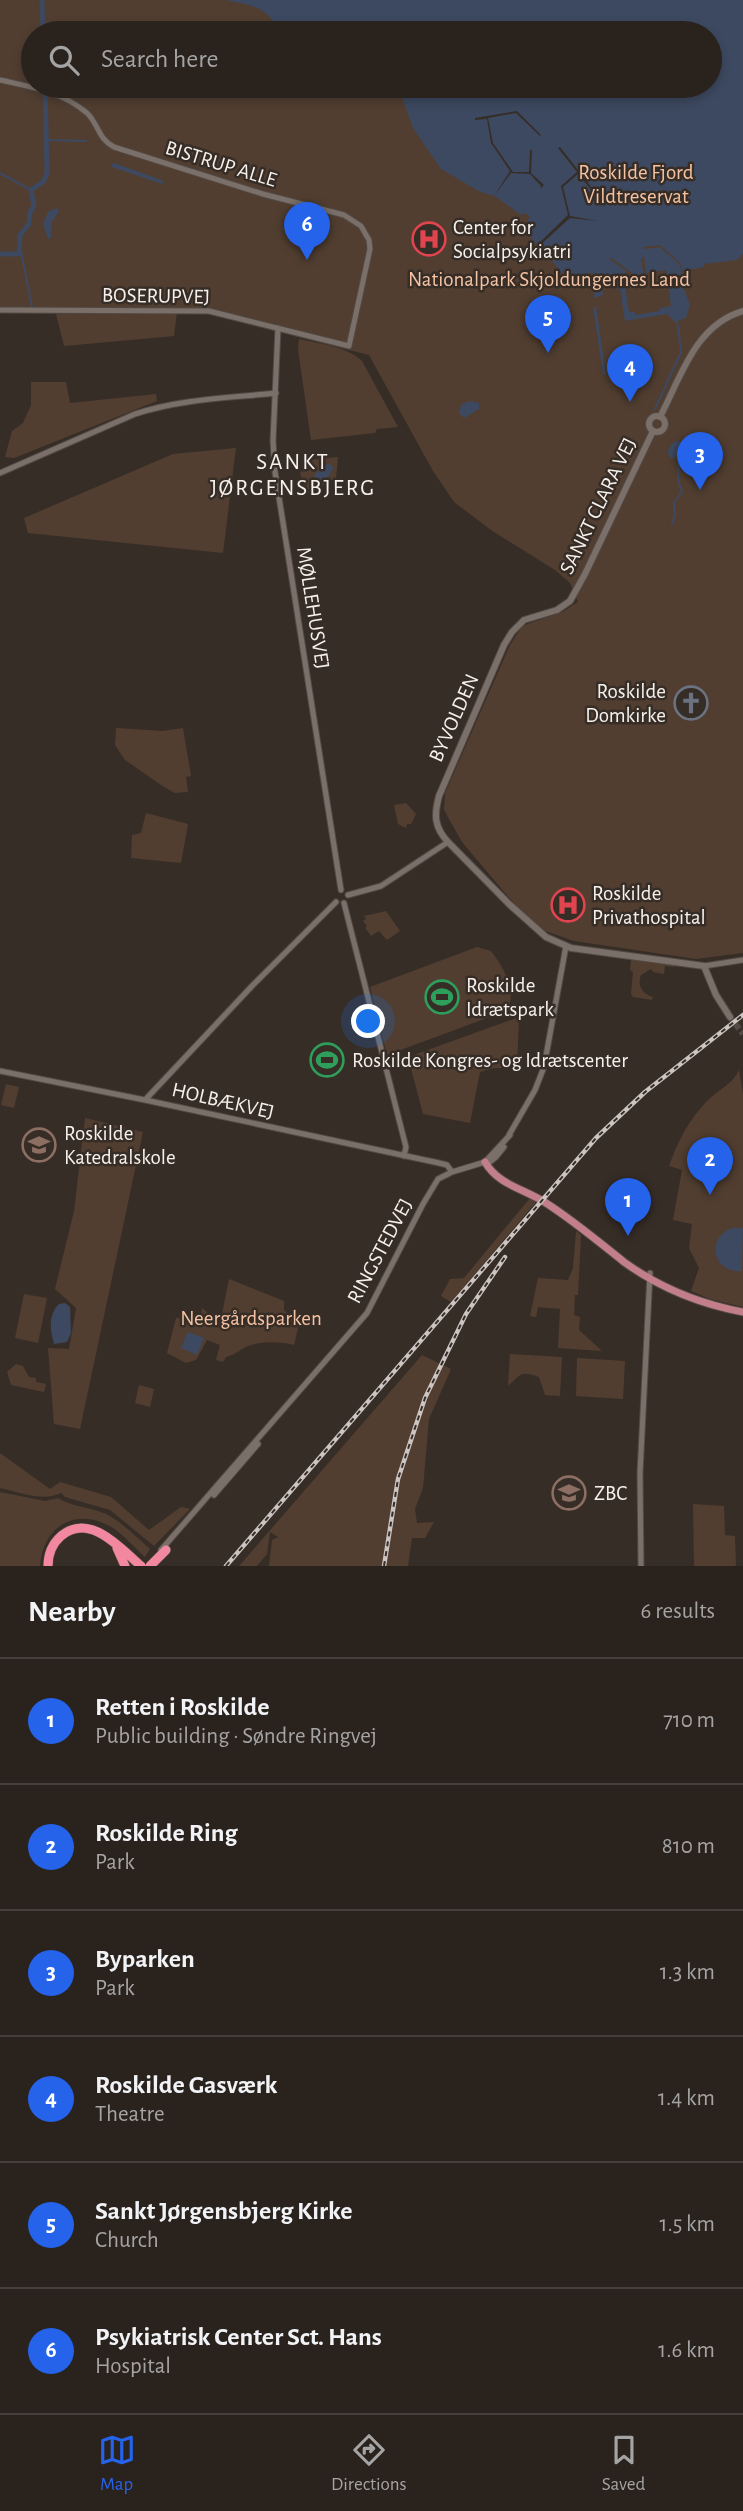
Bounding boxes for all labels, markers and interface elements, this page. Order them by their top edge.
search box [21,21,722,98]
icon: search [45,41,83,79]
text: Search here [101,46,219,72]
street label: BISTRUP ALLE [163,137,279,191]
park label: Roskilde Fjord Vildtreservat [578,162,694,207]
pin: 6 [284,202,330,260]
place label: Center for Socialpsykiatri [453,217,571,262]
hospital icon: Center for Socialpsykiatri [410,220,448,258]
park label: Nationalpark Skjoldungernes Land [408,269,690,290]
street label: BOSERUPVEJ [102,285,210,307]
pin: 5 [525,295,571,353]
pin: 4 [607,344,653,402]
pin: 3 [677,432,723,490]
street label: SANKT CLARA VEJ [556,434,640,578]
district label: SANKT JØRGENSBJERG [210,451,376,500]
street label: MØLLEHUSVEJ [293,545,333,671]
street label: BYVOLDEN [425,671,483,765]
place label: Roskilde Domkirke [585,681,666,726]
church icon: Roskilde Domkirke [672,684,710,722]
place label: Roskilde Privathospital [592,883,706,928]
hospital icon: Roskilde Privathospital [549,886,587,924]
place label: Roskilde Idrætspark [466,975,554,1020]
sports icon: Roskilde Idrætspark [423,978,461,1016]
your location [351,1004,385,1038]
sports icon: Roskilde Kongres- og Idrætscenter [308,1041,346,1079]
place label: Roskilde Kongres- og Idrætscenter [352,1050,628,1071]
street label: HOLBÆKVEJ [170,1079,276,1123]
place label: Roskilde Katedralskole [64,1123,176,1168]
school or university icon: Roskilde Katedralskole [20,1126,58,1164]
pin: 2 [687,1137,733,1195]
pin: 1 [605,1178,651,1236]
street label: RINGSTEDVEJ [344,1195,416,1307]
park label: Neergårdsparken [180,1308,322,1329]
school or university icon: ZBC [550,1474,588,1512]
place label: ZBC [594,1483,627,1504]
text: Nearby [28,1597,116,1627]
text: 6 results [641,1600,715,1623]
text: Retten i Roskilde [95,1694,270,1720]
text: 1 [47,1709,55,1732]
text: 710 m [663,1709,715,1732]
text: Public building · Søndre Ringvej [95,1725,377,1748]
text: Roskilde Ring [95,1820,238,1846]
text: 2 [46,1835,56,1858]
text: 810 m [662,1835,715,1858]
text: Park [95,1851,135,1874]
text: Byparken [95,1946,195,1972]
text: 3 [46,1961,56,1984]
text: 1.3 km [660,1961,715,1984]
text: Park [95,1977,135,2000]
text: Roskilde Gasværk [95,2072,277,2098]
text: 4 [45,2087,57,2110]
text: 1.4 km [658,2087,715,2110]
text: Theatre [95,2103,165,2126]
text: Sankt Jørgensbjerg Kirke [95,2198,353,2224]
text: 5 [46,2213,56,2236]
text: 1.5 km [660,2213,715,2236]
text: Church [95,2229,159,2252]
text: Psykiatrisk Center Sct. Hans [95,2324,382,2350]
text: 6 [45,2339,57,2362]
text: 1.6 km [658,2339,715,2362]
text: Hospital [95,2355,171,2378]
tab: Map [98,2431,136,2496]
tab: Directions [331,2431,407,2496]
tab: Saved [602,2431,645,2496]

